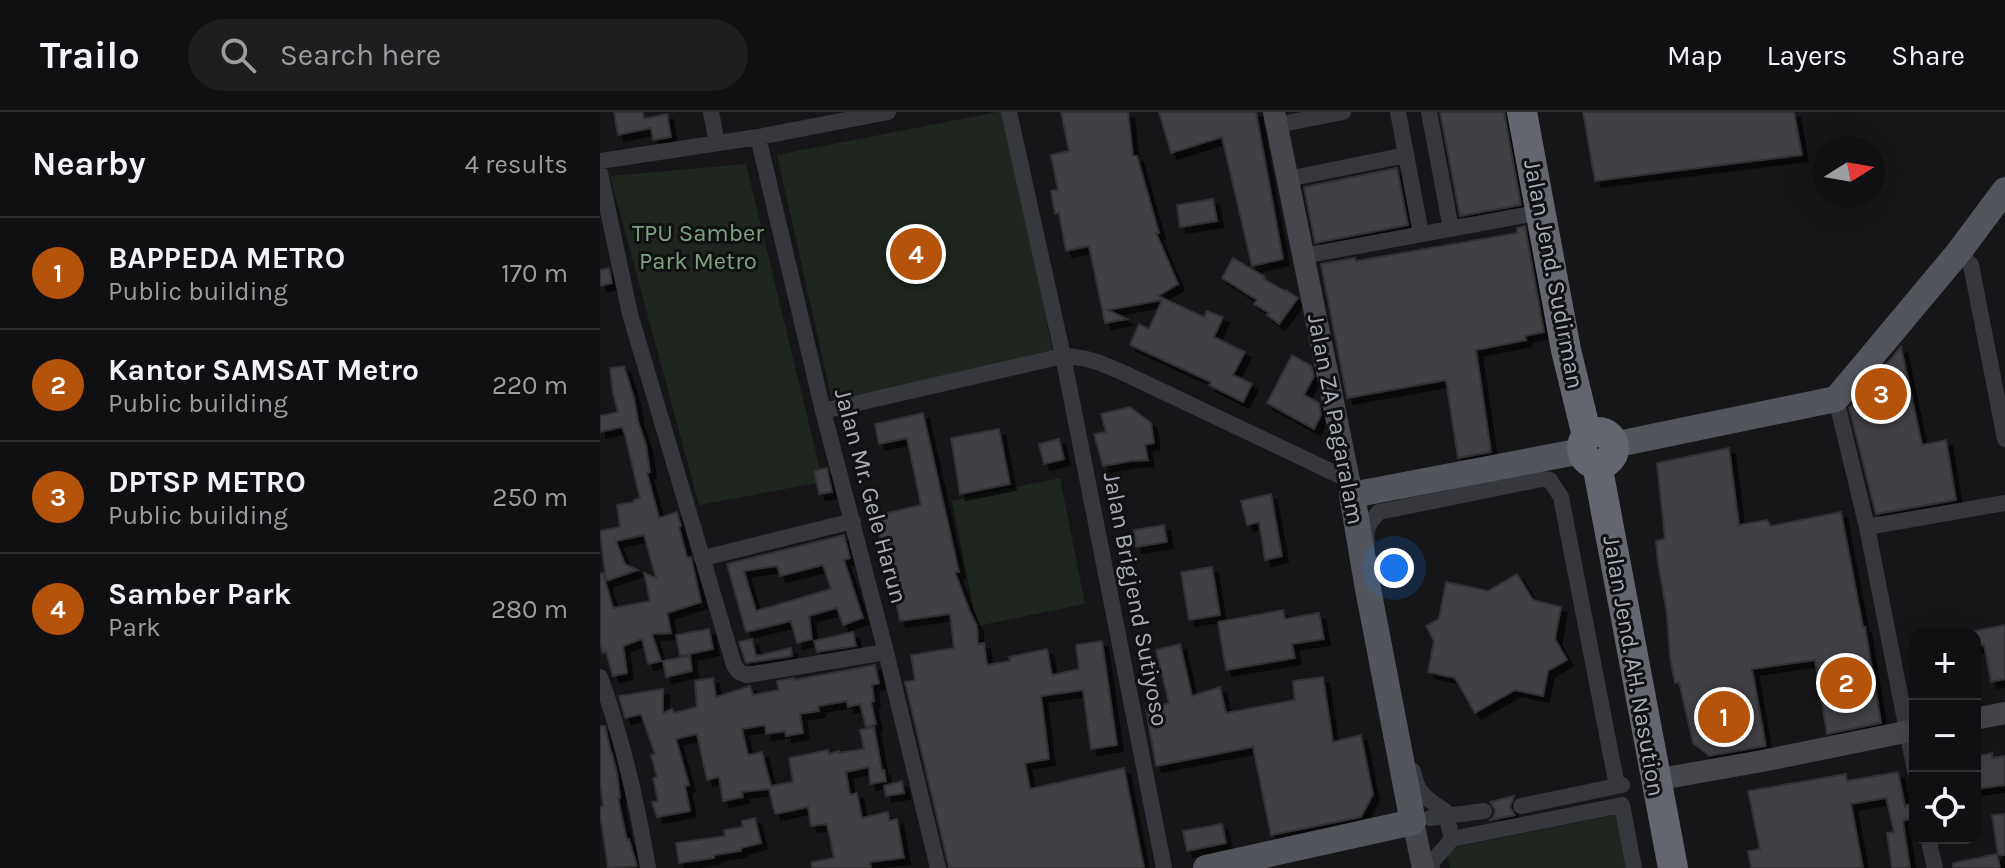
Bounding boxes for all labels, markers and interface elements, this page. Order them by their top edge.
search box [188,19,748,91]
text: Trailo [40,33,140,78]
icon: search [216,33,260,77]
text: Search here [280,37,441,73]
text: Map [1667,39,1722,72]
text: Layers [1766,39,1847,72]
text: Share [1891,39,1965,72]
north arrow [1813,136,1885,208]
text: Nearby [32,144,146,184]
text: 4 results [464,149,568,180]
street label: Jalan Jend. Sudirman [1518,157,1590,391]
park label: TPU Samber Park Metro [632,219,764,275]
pin: 4 [890,224,942,284]
text: BAPPEDA METRO [108,240,345,276]
text: 1 [53,258,63,289]
text: 170 m [501,258,568,289]
text: Public building [108,276,288,307]
street label: Jalan ZA Pagaralam [1302,311,1370,527]
text: Kantor SAMSAT Metro [108,352,419,388]
pin: 3 [1855,364,1907,424]
text: 2 [50,370,66,401]
text: 220 m [492,370,568,401]
street label: Jalan Mr. Gele Harun [829,385,913,607]
text: Public building [108,388,288,419]
text: DPTSP METRO [108,464,306,500]
street label: Jalan Brigjend Sutiyoso [1098,469,1174,729]
text: 3 [50,482,66,513]
text: 250 m [492,482,568,513]
text: Public building [108,500,288,531]
street label: Jalan Jend. AH. Nasution [1597,534,1671,798]
your location [1374,548,1414,588]
text: Samber Park [108,576,291,612]
text: 4 [50,594,66,625]
text: 280 m [491,594,568,625]
text: Park [108,612,161,643]
map controls [1909,628,1981,844]
button: + [1909,628,1981,700]
pin: 2 [1820,653,1872,713]
pin: 1 [1698,687,1750,747]
button: − [1909,700,1981,772]
button: locate [1909,772,1981,844]

